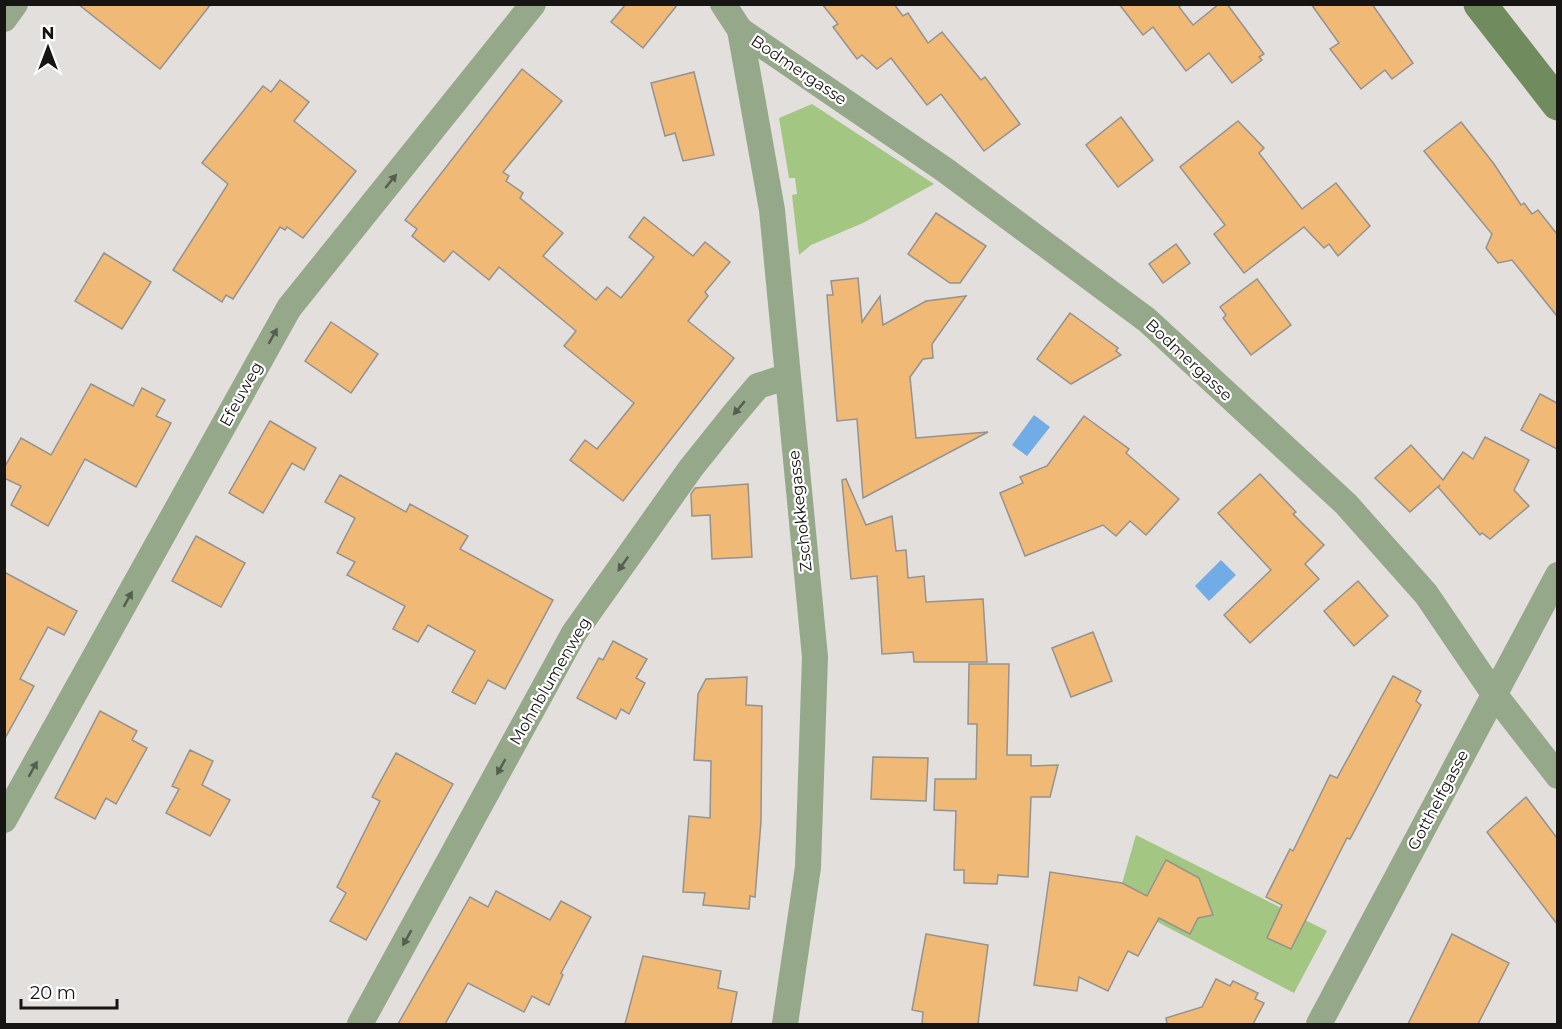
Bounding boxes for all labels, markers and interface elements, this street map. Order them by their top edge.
north arrow [18,18,78,78]
text: N [42,24,54,43]
street label: Bodmergasse [747,31,851,109]
one-way arrow [384,174,396,189]
street label: Bodmergasse [1142,315,1236,405]
one-way arrow [268,328,278,345]
street label: Efeuweg [216,358,266,430]
one-way arrow [733,400,746,416]
street label: Zschokkegasse [784,449,816,573]
one-way arrow [617,556,629,572]
one-way arrow [123,590,133,607]
street label: Mohnblumenweg [506,614,594,748]
street label: Gotthelfgasse [1404,747,1472,853]
one-way arrow [496,759,506,776]
one-way arrow [28,760,38,777]
one-way arrow [403,930,413,947]
scale bar [21,972,117,1010]
text: 20 m [30,982,76,1004]

